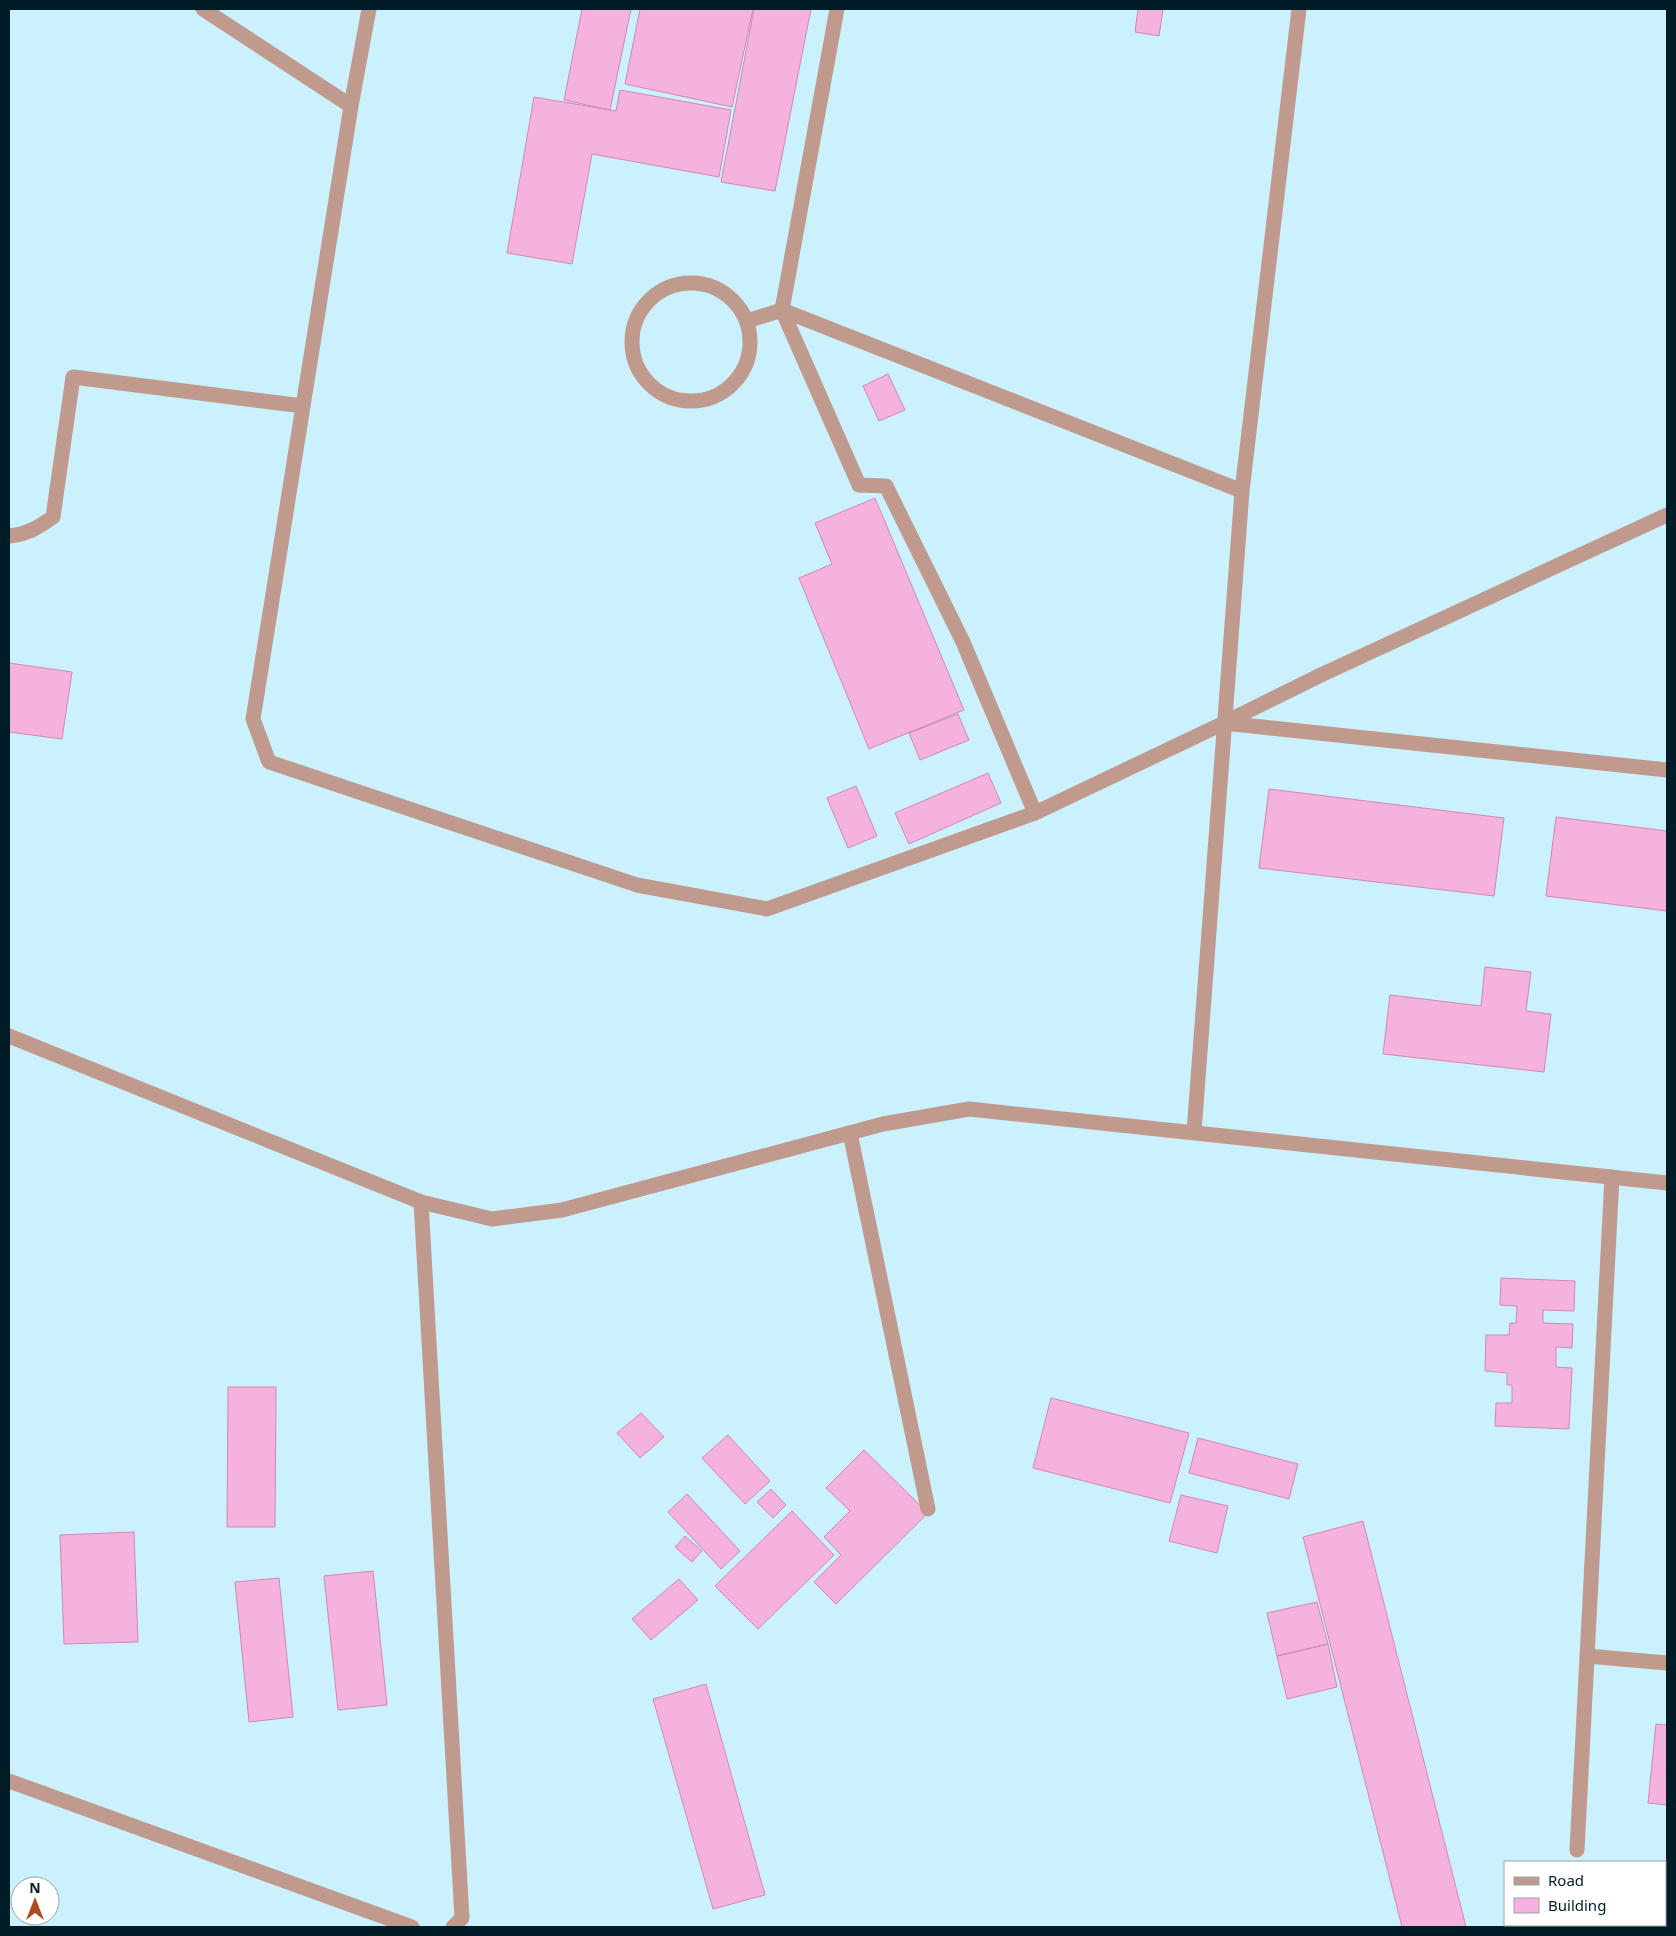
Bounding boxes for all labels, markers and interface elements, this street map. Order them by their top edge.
legend [1504,1861,1666,1926]
text: Road [1548,1870,1584,1890]
north arrow [10,1876,60,1926]
text: N [29,1878,41,1897]
text: Building [1548,1895,1606,1915]

